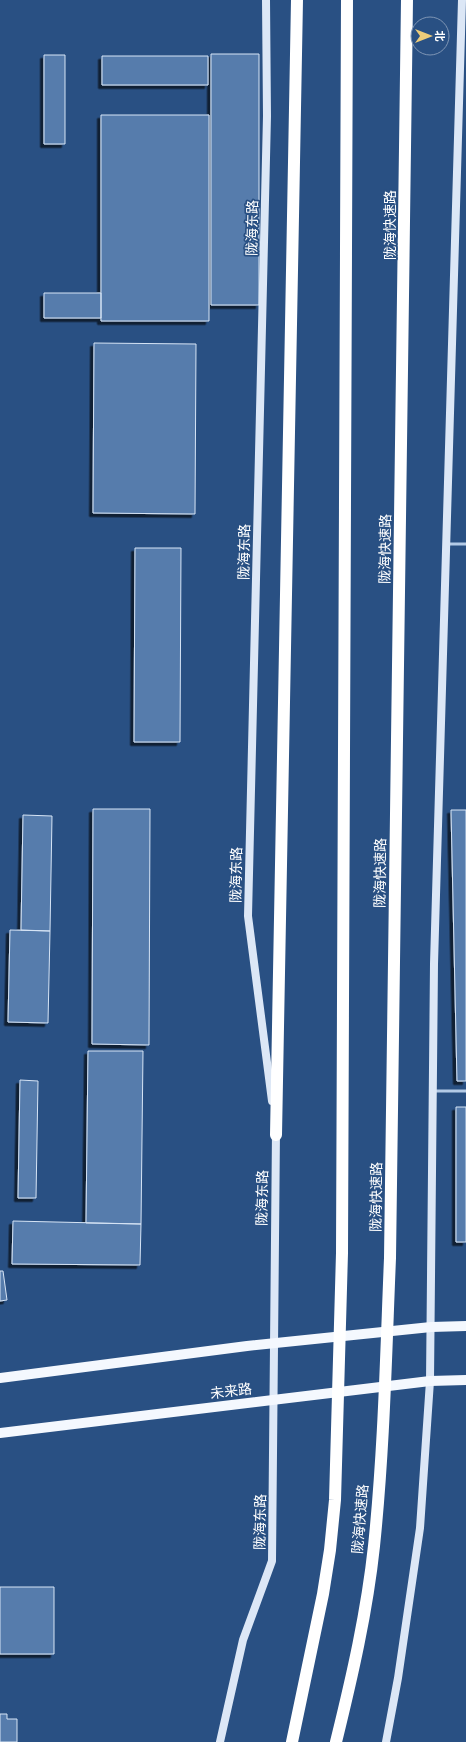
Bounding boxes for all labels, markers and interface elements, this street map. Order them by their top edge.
north arrow [410,16,450,56]
text: 北 [433,31,447,42]
street label: 陇海快速路 [381,190,399,260]
street label: 陇海东路 [243,200,261,256]
street label: 陇海快速路 [375,514,395,584]
street label: 陇海东路 [235,524,253,580]
street label: 陇海快速路 [370,838,390,908]
street label: 陇海东路 [227,847,245,903]
street label: 陇海快速路 [366,1162,386,1232]
street label: 陇海东路 [253,1170,271,1226]
street label: 未来路 [209,1380,253,1402]
street label: 陇海快速路 [348,1483,372,1555]
street label: 陇海东路 [251,1494,269,1550]

